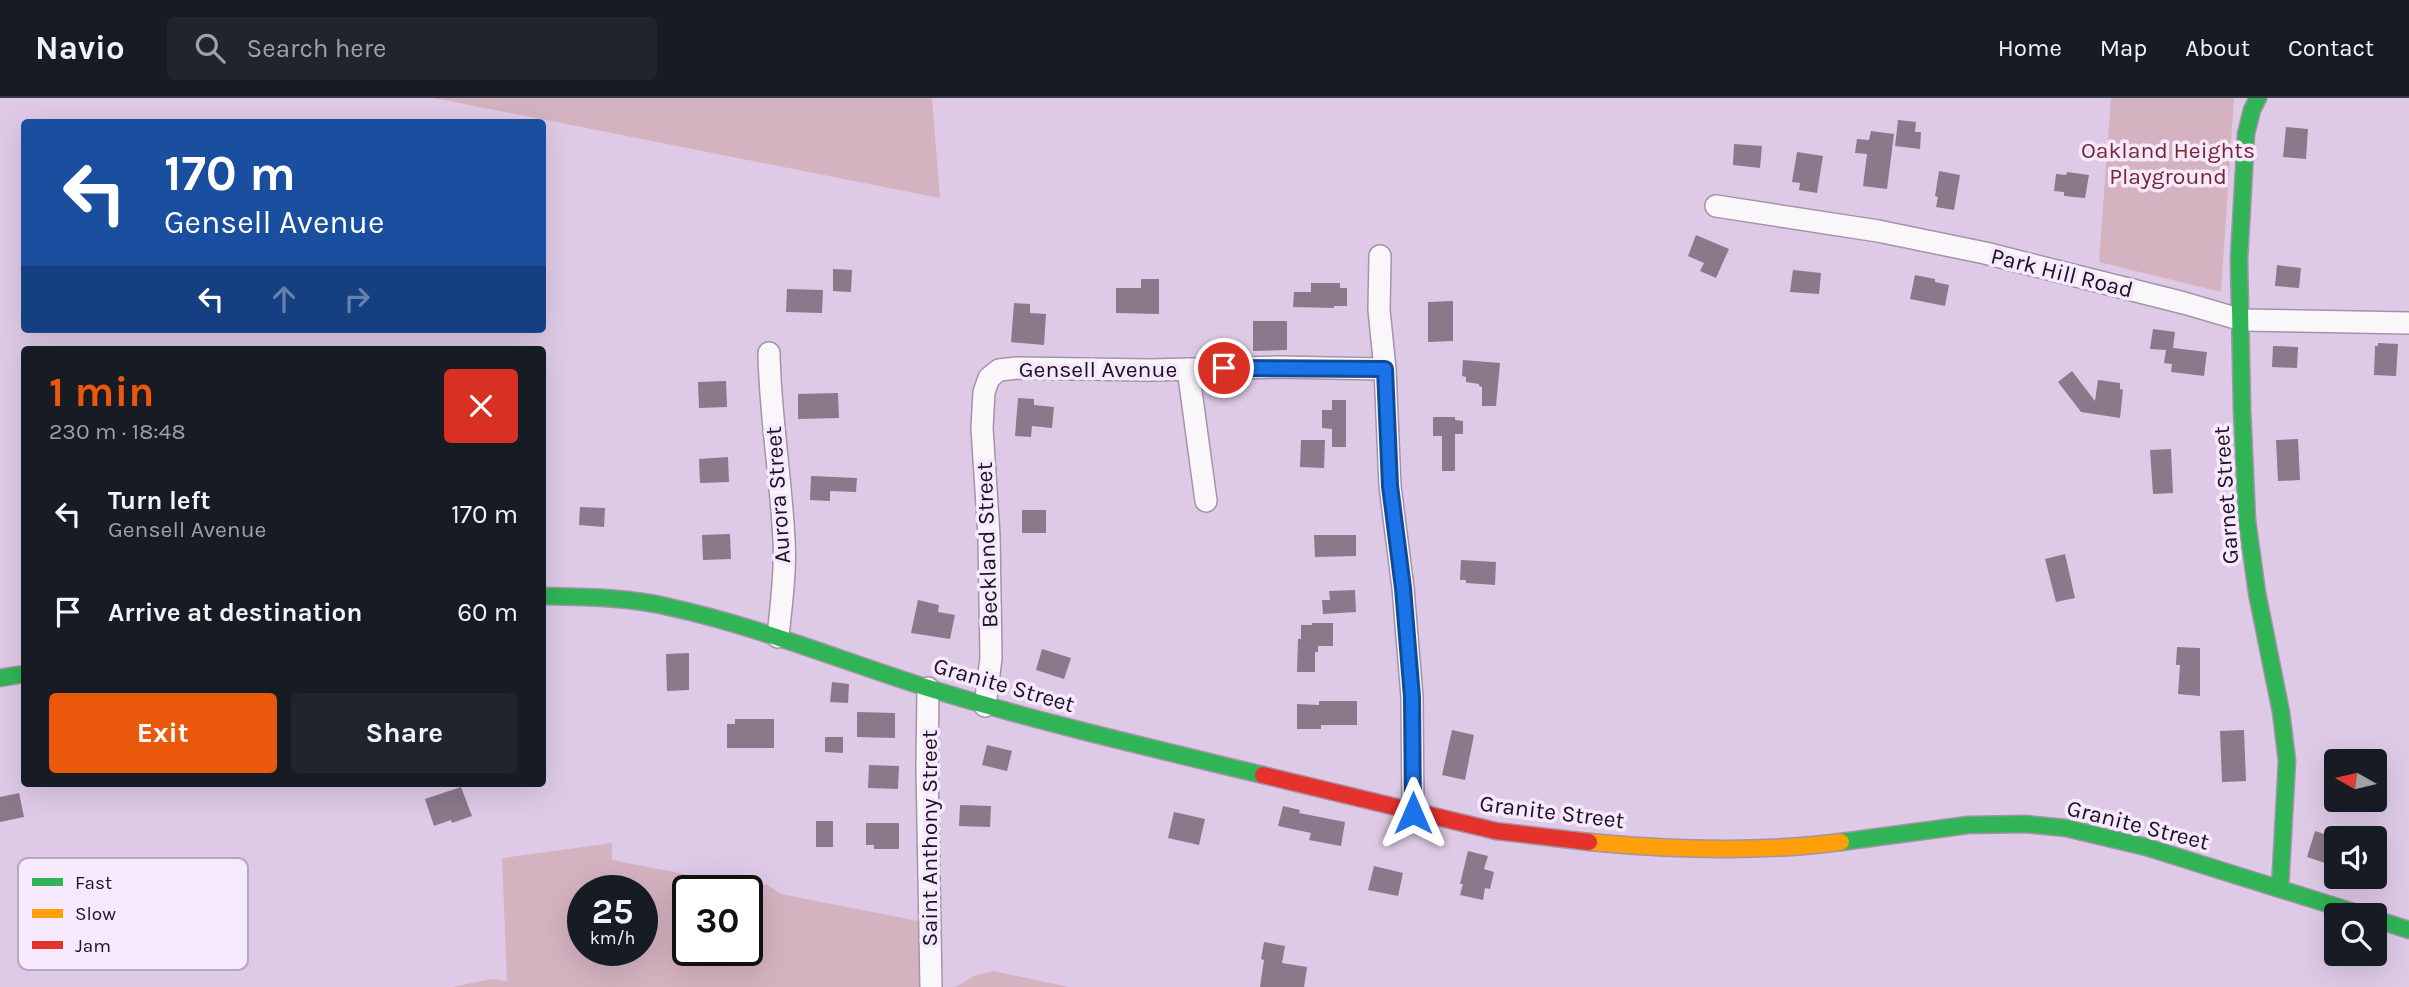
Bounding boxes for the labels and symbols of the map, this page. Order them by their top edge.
park label: Oakland Heights Playground [2081,137,2255,190]
street label: Park Hill Road [1988,242,2136,304]
pin [1194,338,1254,398]
street label: Gensell Avenue [1019,356,1177,383]
street label: Aurora Street [760,425,796,565]
street label: Garnet Street [2208,425,2244,565]
street label: Beckland Street [971,461,1003,628]
street label: Granite Street [930,652,1078,718]
street label: Saint Anthony Street [916,729,943,946]
north arrow [2324,749,2387,812]
position arrow [1376,776,1450,850]
street label: Granite Street [1478,790,1626,834]
street label: Granite Street [2064,794,2212,856]
legend [18,858,248,970]
text: Fast [75,872,112,894]
speed limit sign: 30 [672,875,763,966]
text: Slow [75,903,116,925]
text: Jam [75,935,111,957]

